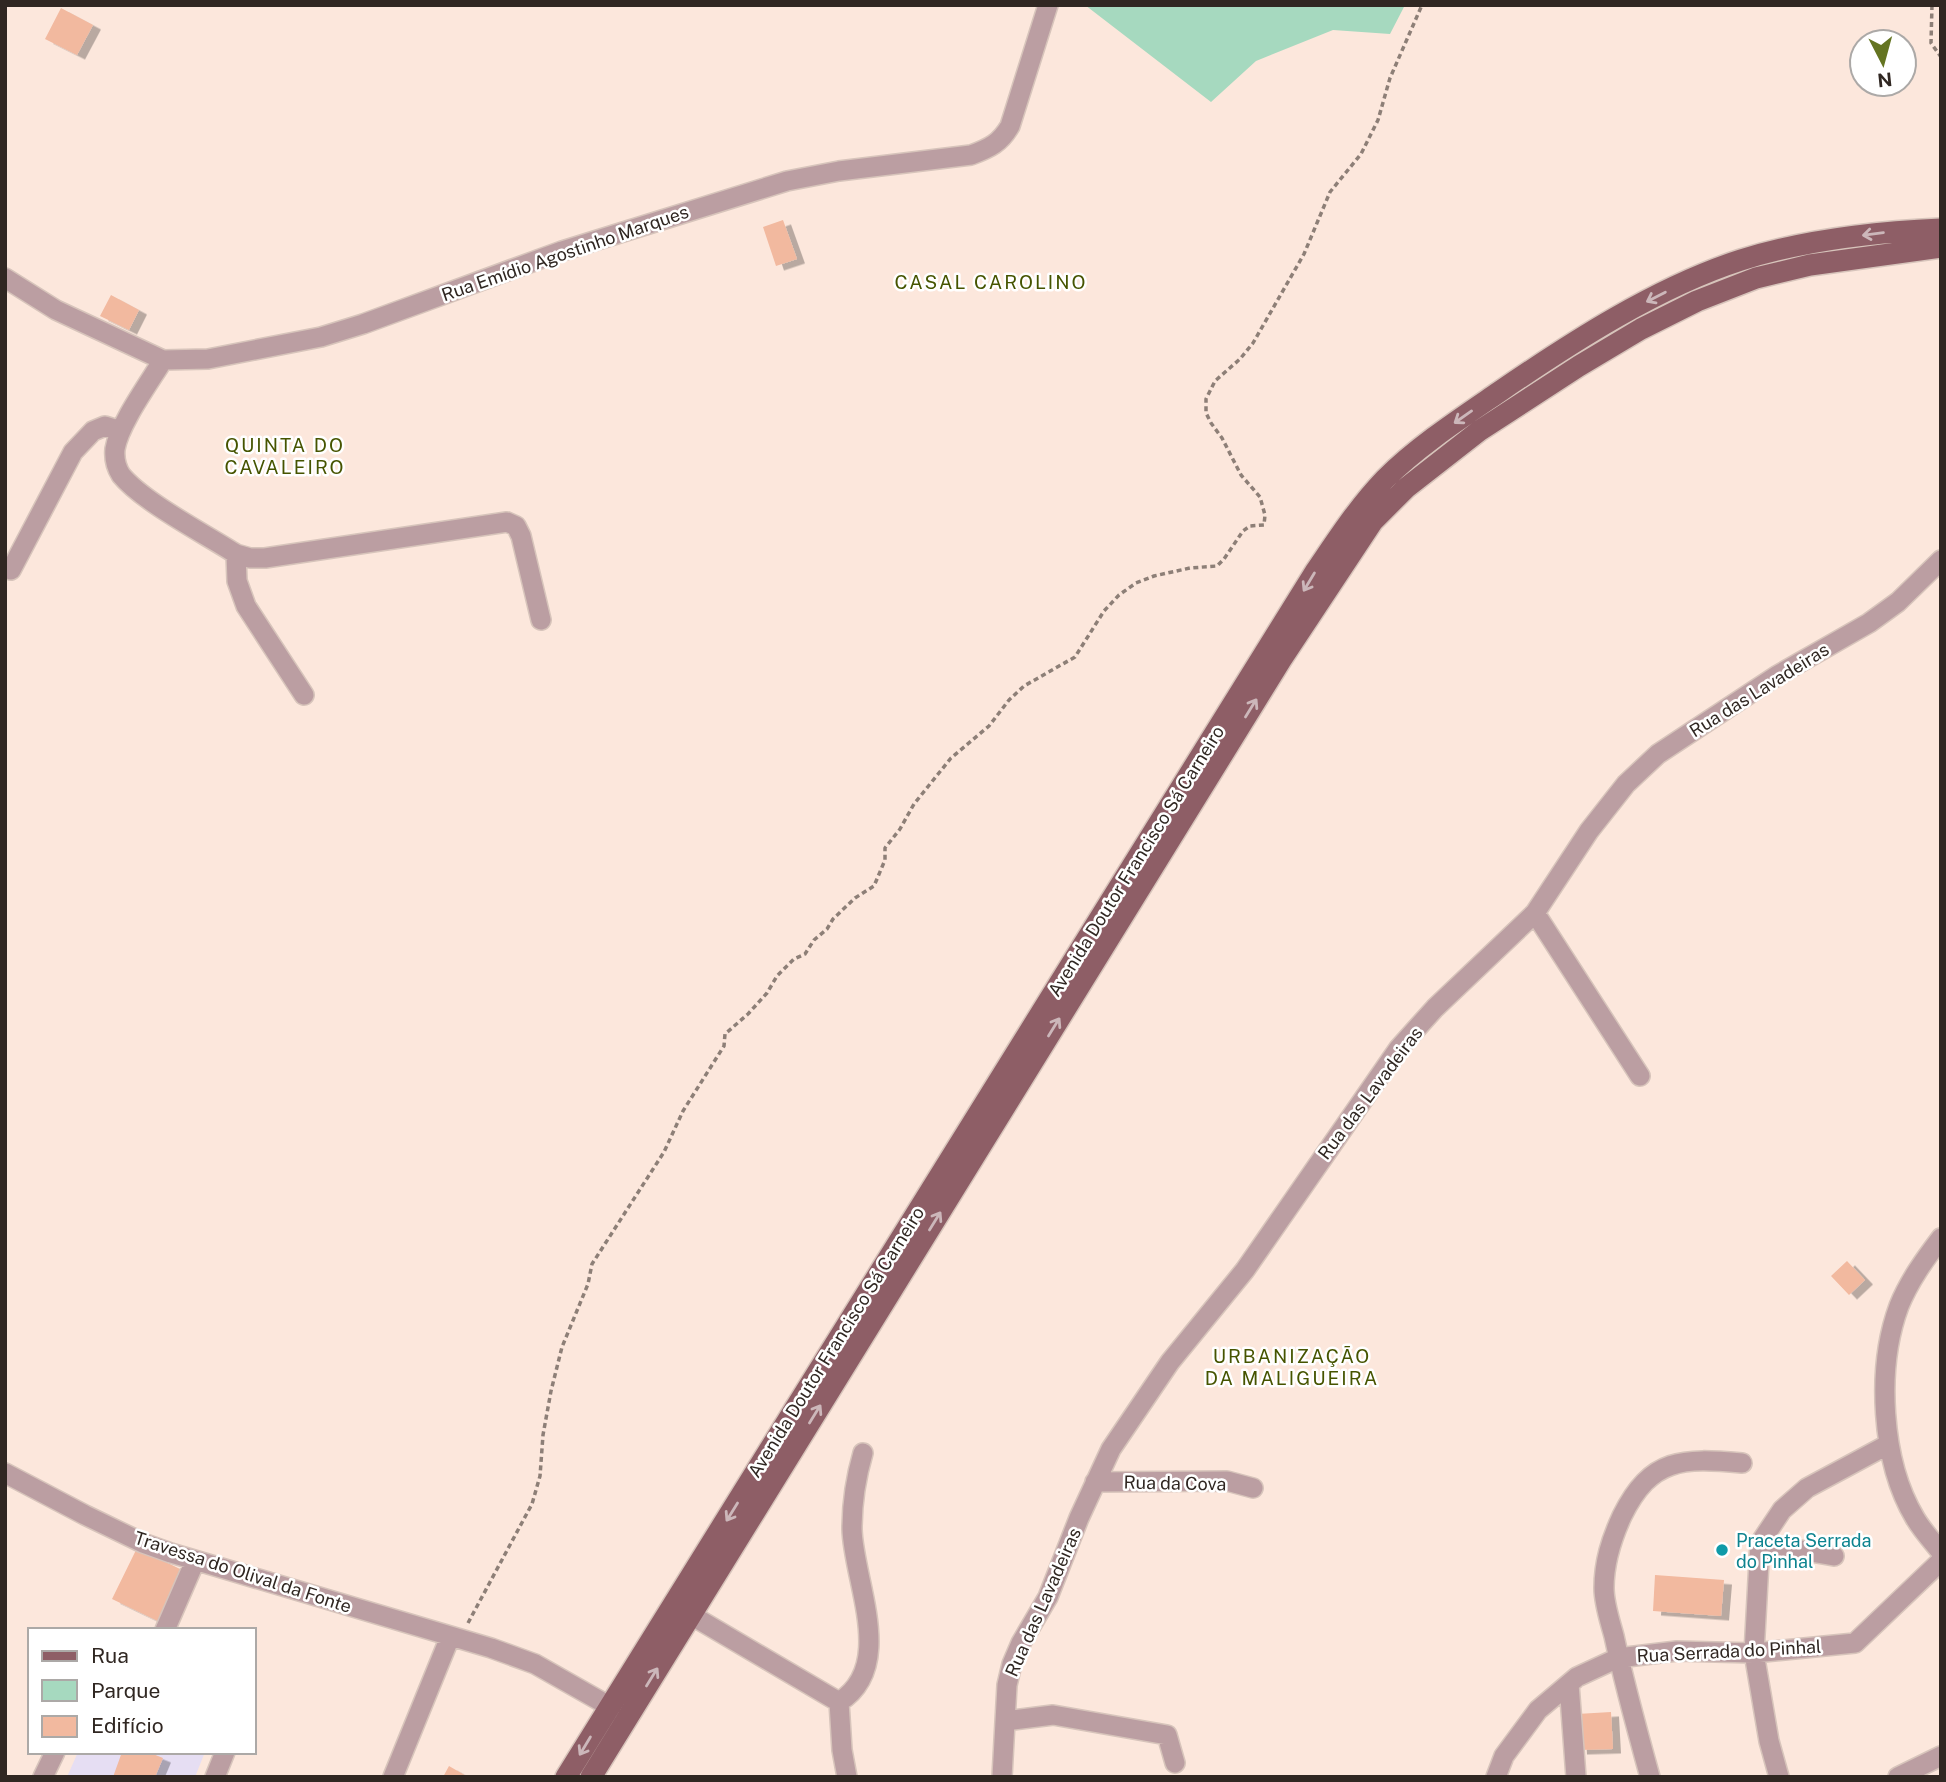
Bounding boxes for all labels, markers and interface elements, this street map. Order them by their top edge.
north arrow [1848,28,1918,98]
text: N [1876,68,1893,92]
street label: Rua Emídio Agostinho Marques [439,201,691,305]
one-way arrow [1862,228,1885,241]
district label: CASAL CAROLINO [894,271,1088,293]
one-way arrow [1646,291,1667,305]
one-way arrow [1454,410,1473,424]
district label: QUINTA DO CAVALEIRO [224,434,346,478]
one-way arrow [1302,572,1317,591]
street label: Rua das Lavadeiras [1685,639,1833,741]
one-way arrow [1244,699,1258,719]
street label: Avenida Doutor Francisco Sá Carneiro [1044,722,1228,1000]
one-way arrow [1047,1018,1062,1037]
street label: Rua das Lavadeiras [1313,1023,1427,1163]
street label: Avenida Doutor Francisco Sá Carneiro [744,1203,928,1481]
one-way arrow [928,1211,942,1231]
district label: URBANIZAÇÃO DA MALIGUEIRA [1205,1345,1379,1389]
one-way arrow [809,1405,823,1425]
street label: Rua da Cova [1123,1472,1227,1494]
one-way arrow [724,1501,738,1521]
street label: Rua das Lavadeiras [1001,1524,1085,1680]
street label: Travessa do Olival da Fonte [132,1527,354,1617]
place label: Praceta Serrada do Pinhal [1736,1530,1872,1572]
marker: Praceta Serrada do Pinhal [1714,1542,1730,1558]
legend [28,1628,256,1754]
street label: Rua Serrada do Pinhal [1636,1636,1822,1666]
text: Rua [91,1643,129,1668]
one-way arrow [646,1668,660,1688]
text: Parque [91,1678,160,1703]
text: Edifício [91,1713,164,1738]
one-way arrow [577,1735,591,1755]

